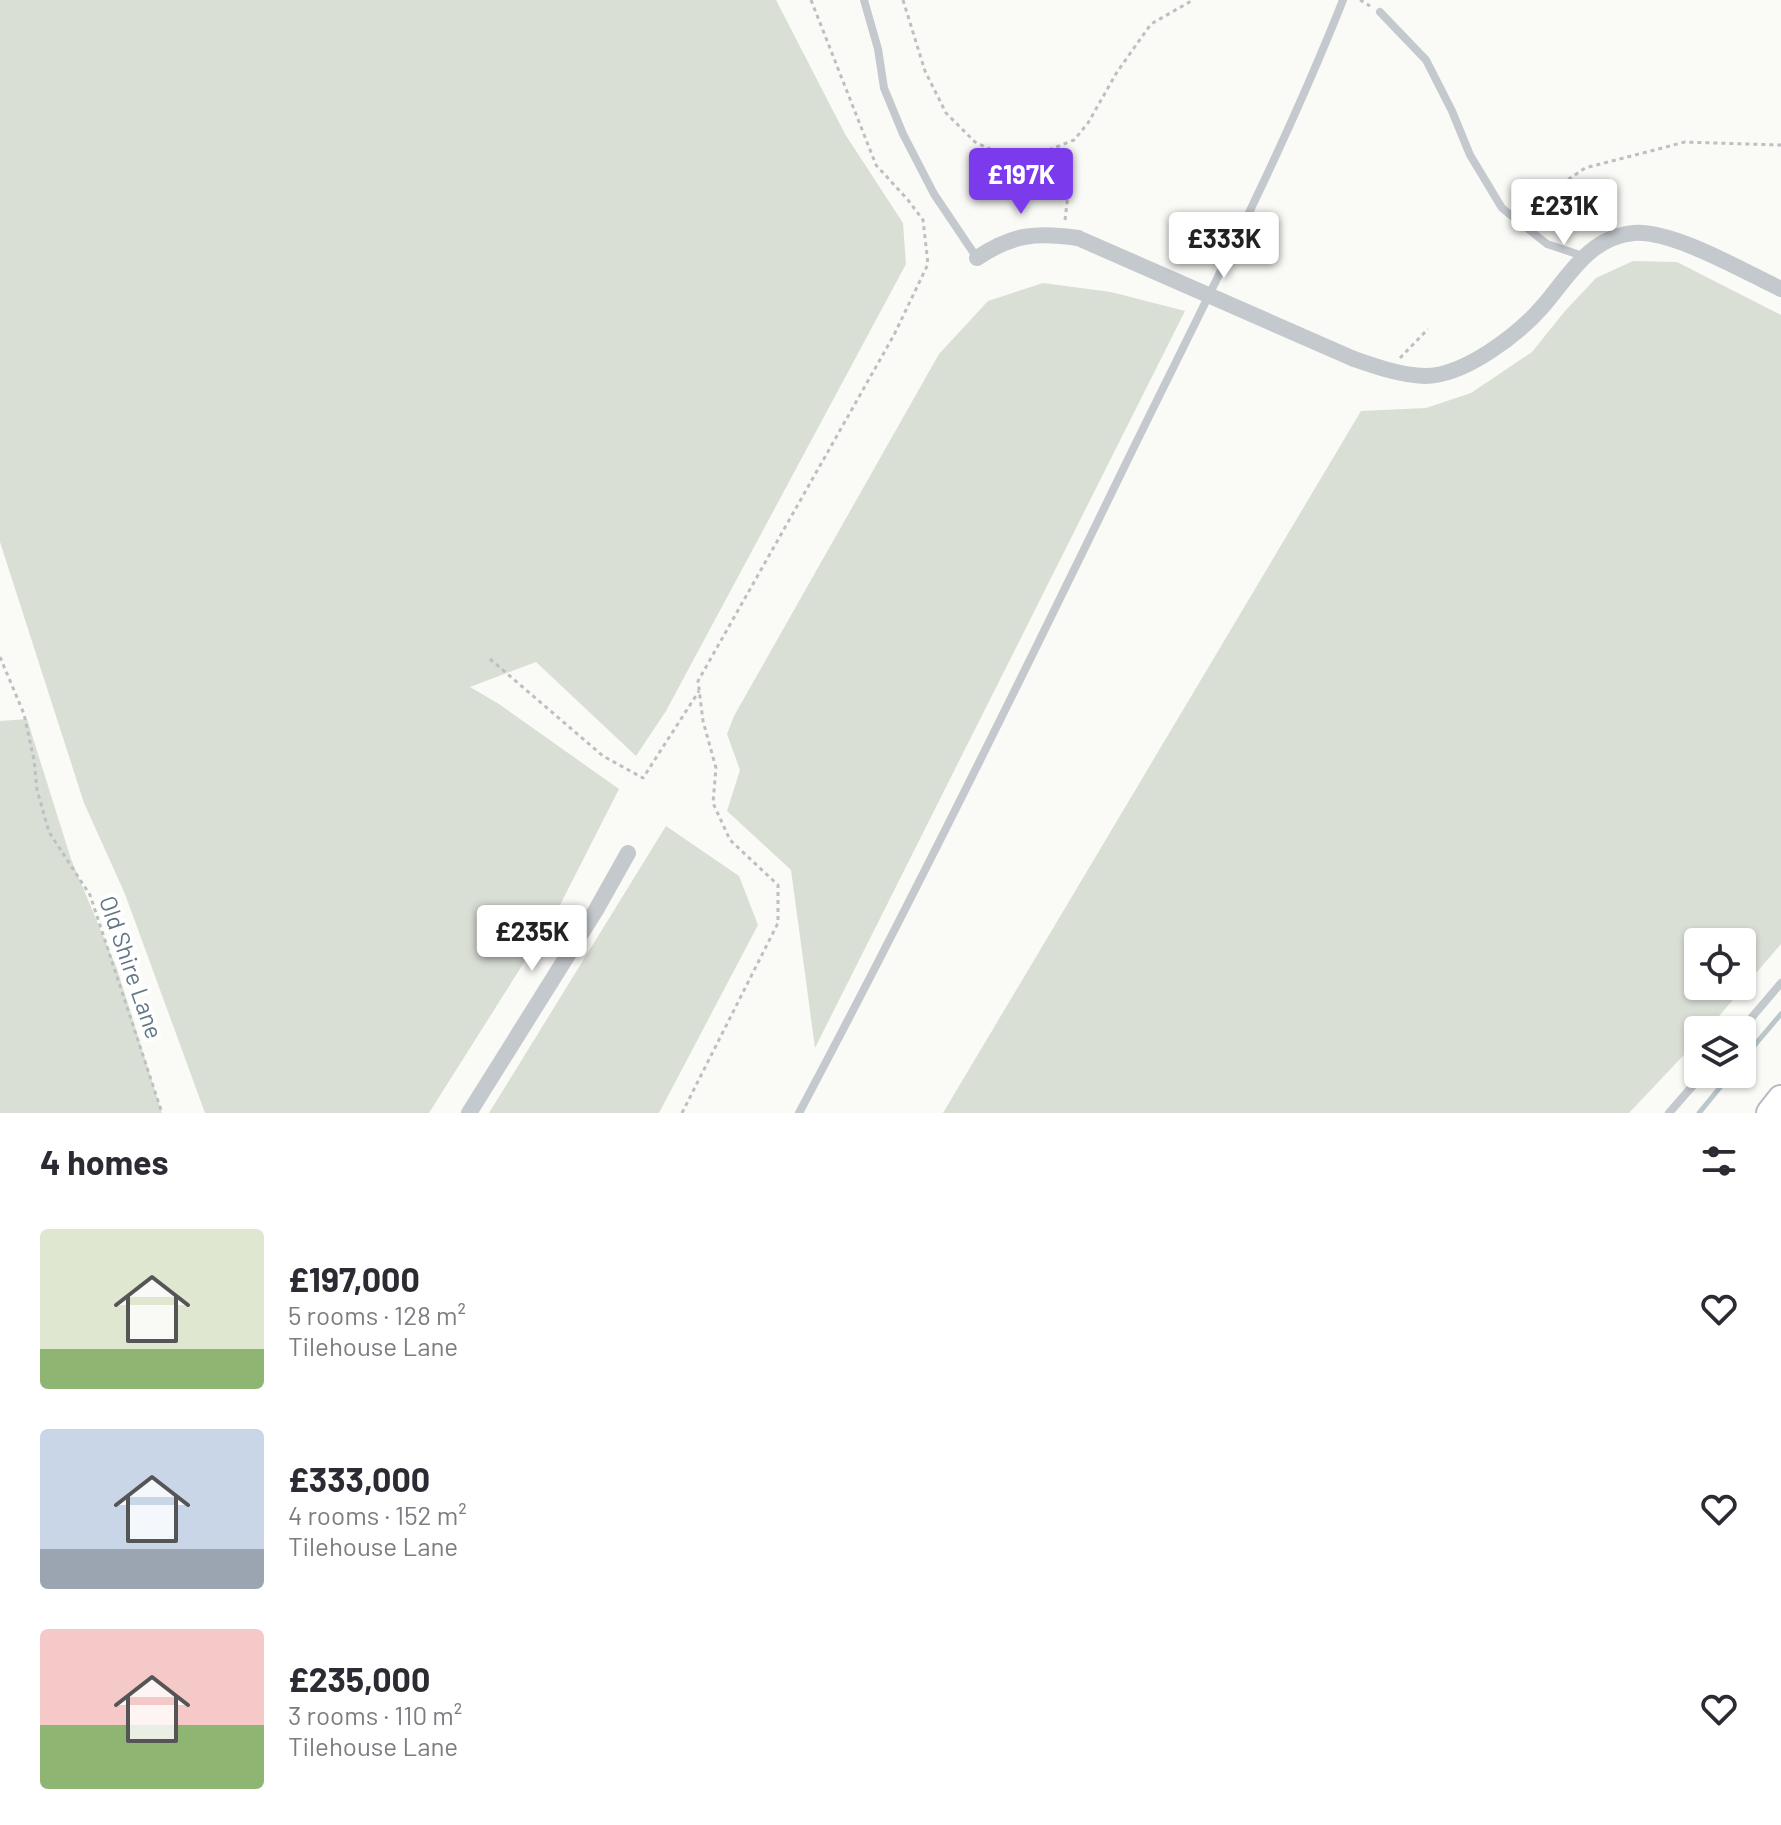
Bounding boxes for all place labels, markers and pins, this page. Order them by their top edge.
pin: £197K [965,148,1077,216]
pin: £231K [1508,179,1620,247]
pin: £333K [1168,212,1280,280]
pin: £235K [476,905,588,973]

